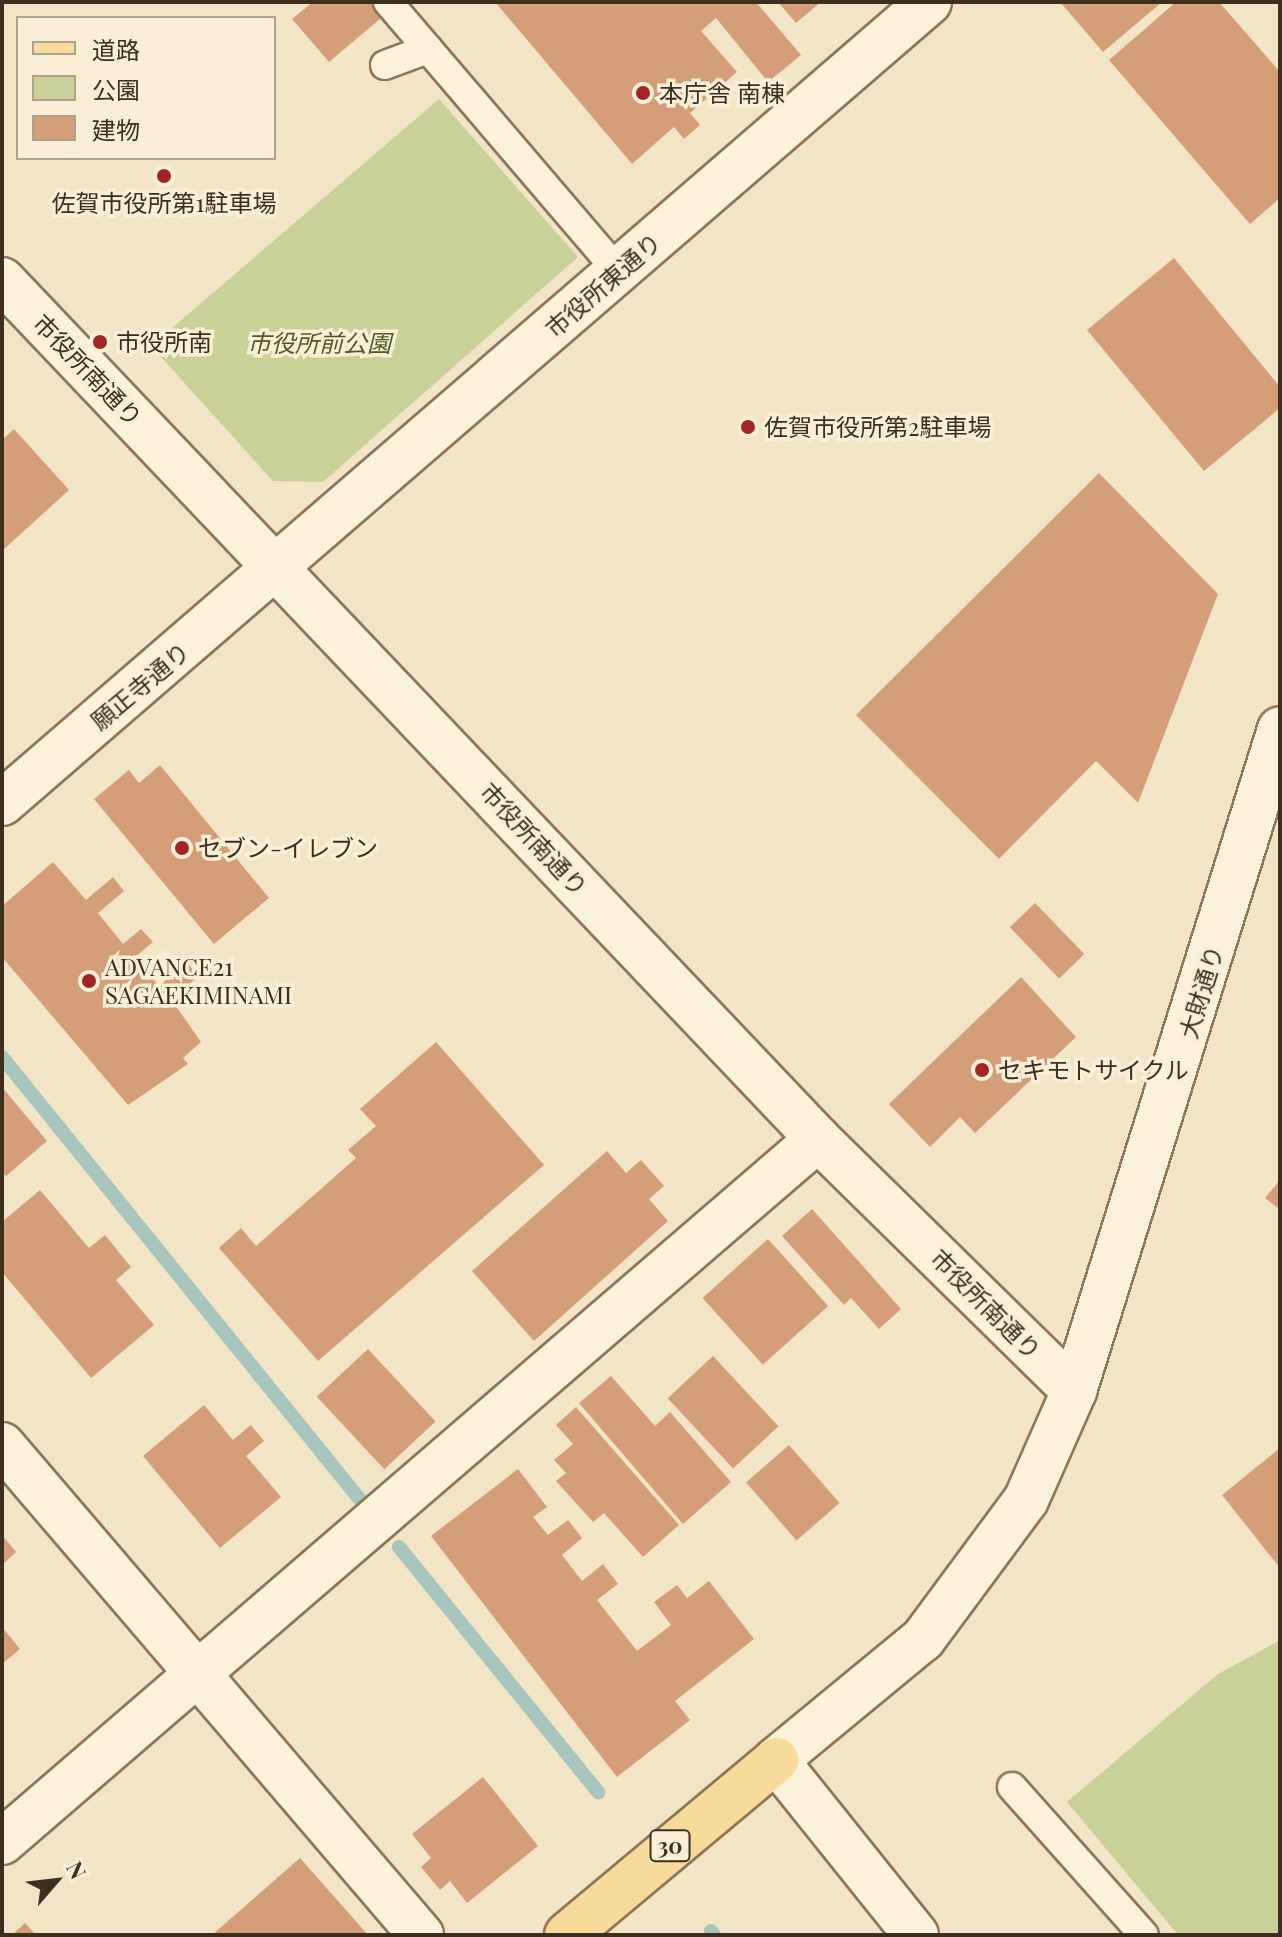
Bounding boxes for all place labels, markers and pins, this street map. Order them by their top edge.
place label: 本庁舎 南棟 [659,79,785,107]
marker: 本庁舎 南棟 [634,84,652,102]
marker: 佐賀市役所第1駐車場 [155,167,173,185]
place label: 佐賀市役所第1駐車場 [52,189,276,217]
place label: 市役所南 [116,328,212,356]
marker: 市役所南 [91,333,109,351]
place label: 佐賀市役所第2駐車場 [764,413,991,441]
marker: 佐賀市役所第2駐車場 [739,418,757,436]
place label: セブン-イレブン [198,834,378,862]
marker: セブン-イレブン [173,839,191,857]
place label: ADVANCE21 SAGAEKIMINAMI [105,953,292,1009]
marker: ADVANCE21 SAGAEKIMINAMI [80,972,98,990]
place label: セキモトサイクル [998,1056,1190,1084]
marker: セキモトサイクル [973,1061,991,1079]

